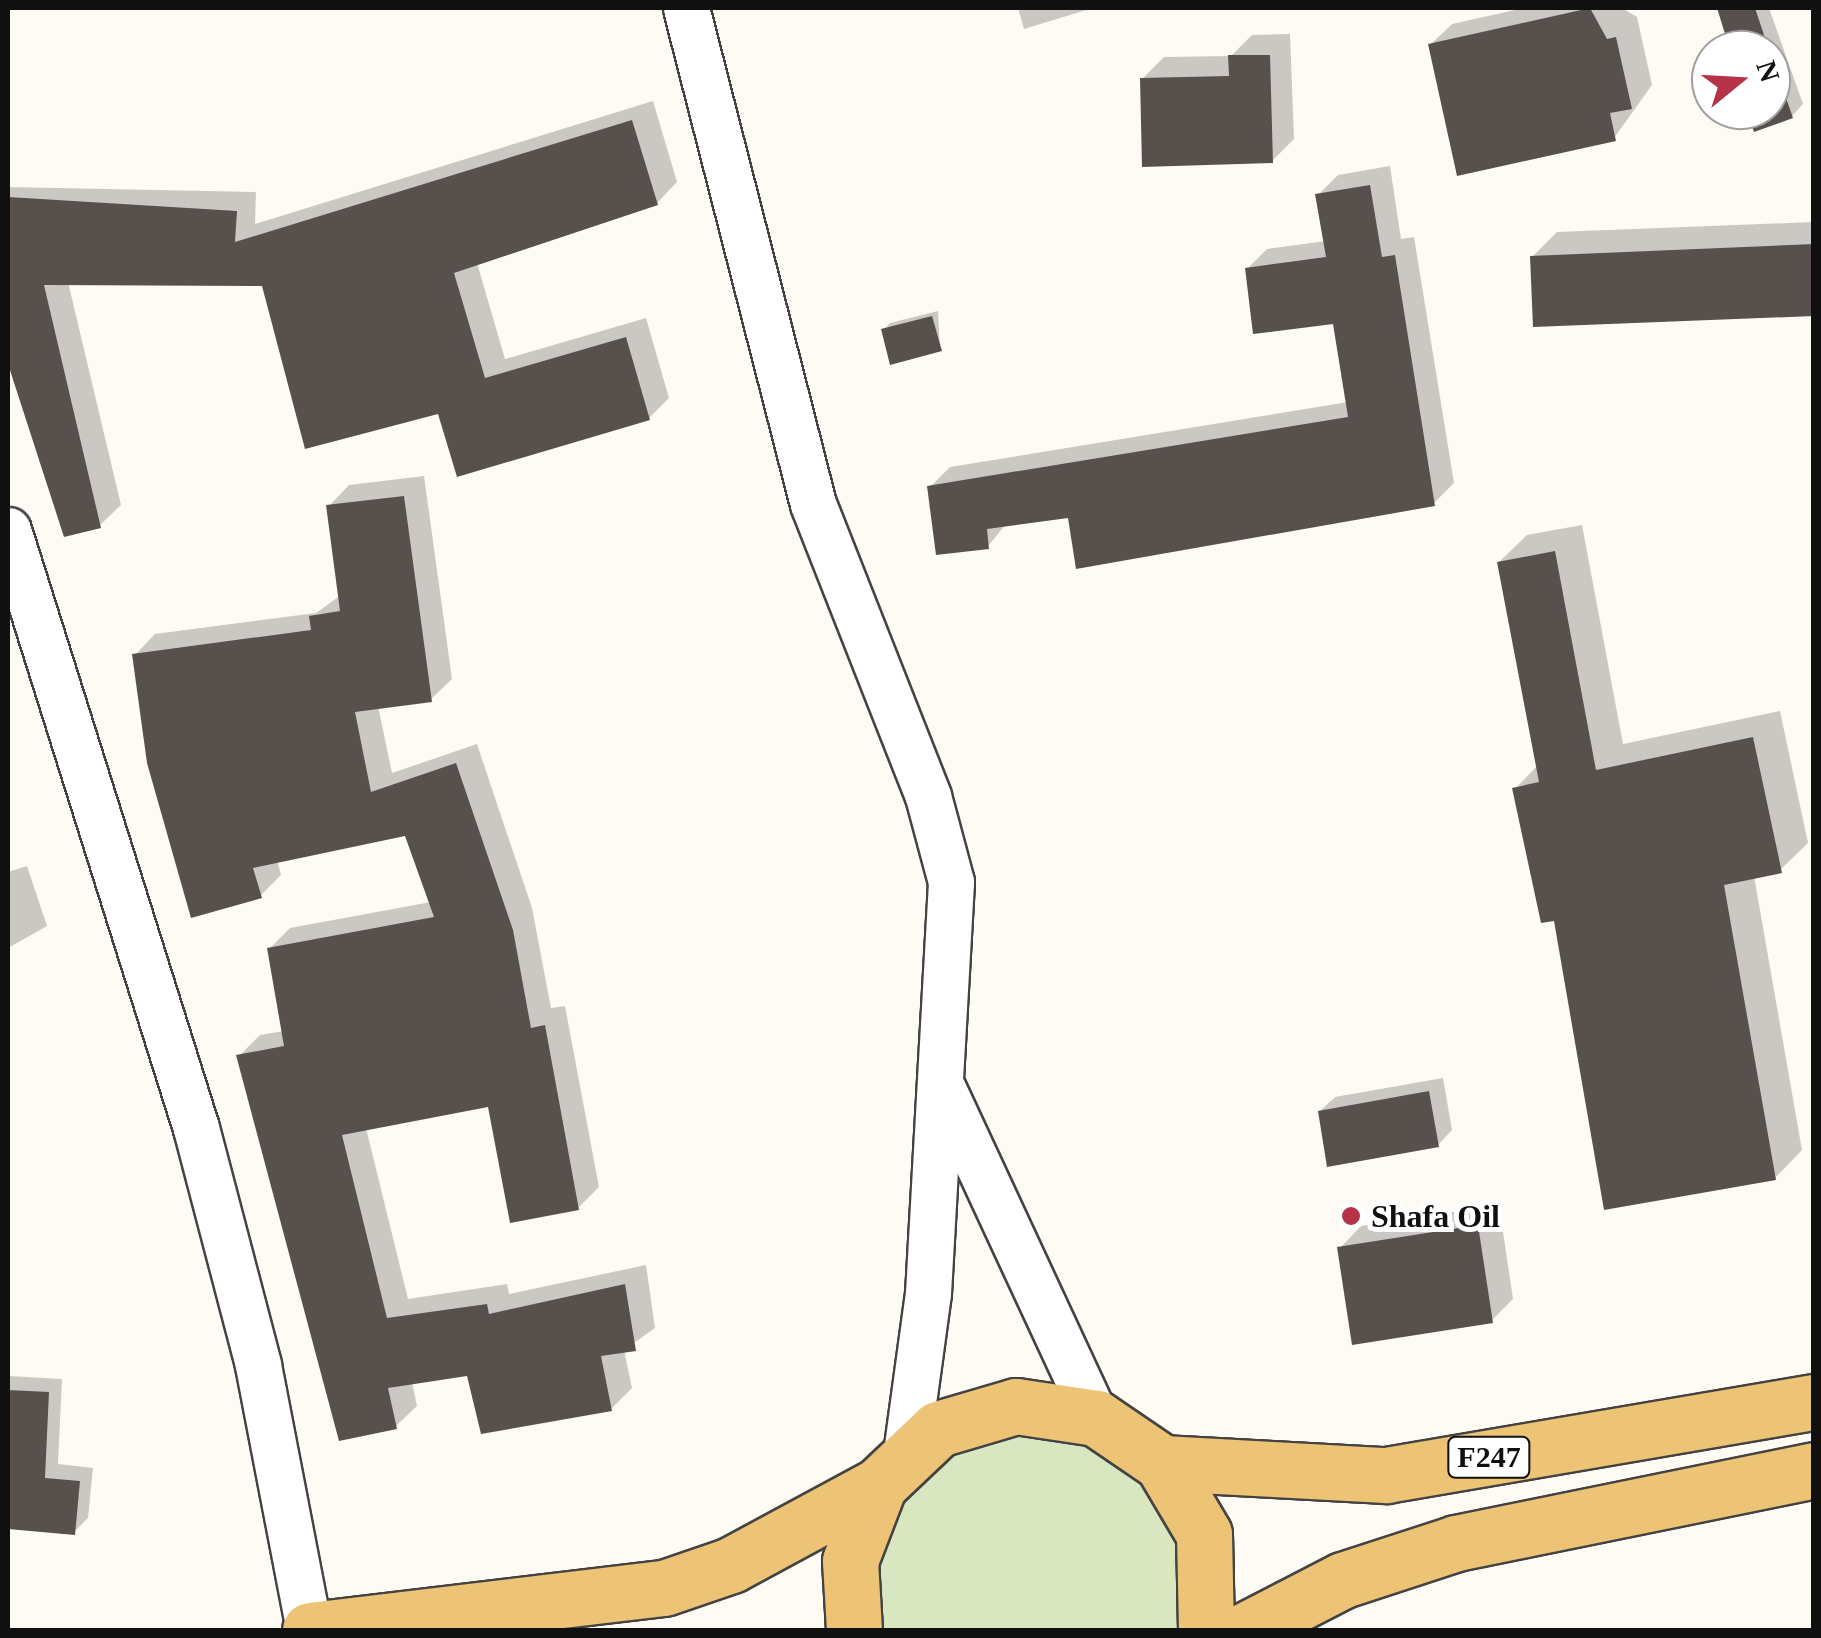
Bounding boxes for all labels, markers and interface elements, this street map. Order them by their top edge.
north arrow [1691,30,1791,130]
text: N [1750,57,1786,86]
place label: Shafa Oil [1371,1197,1500,1235]
marker: Shafa Oil [1340,1205,1362,1227]
road number: F247 [1446,1432,1532,1482]

